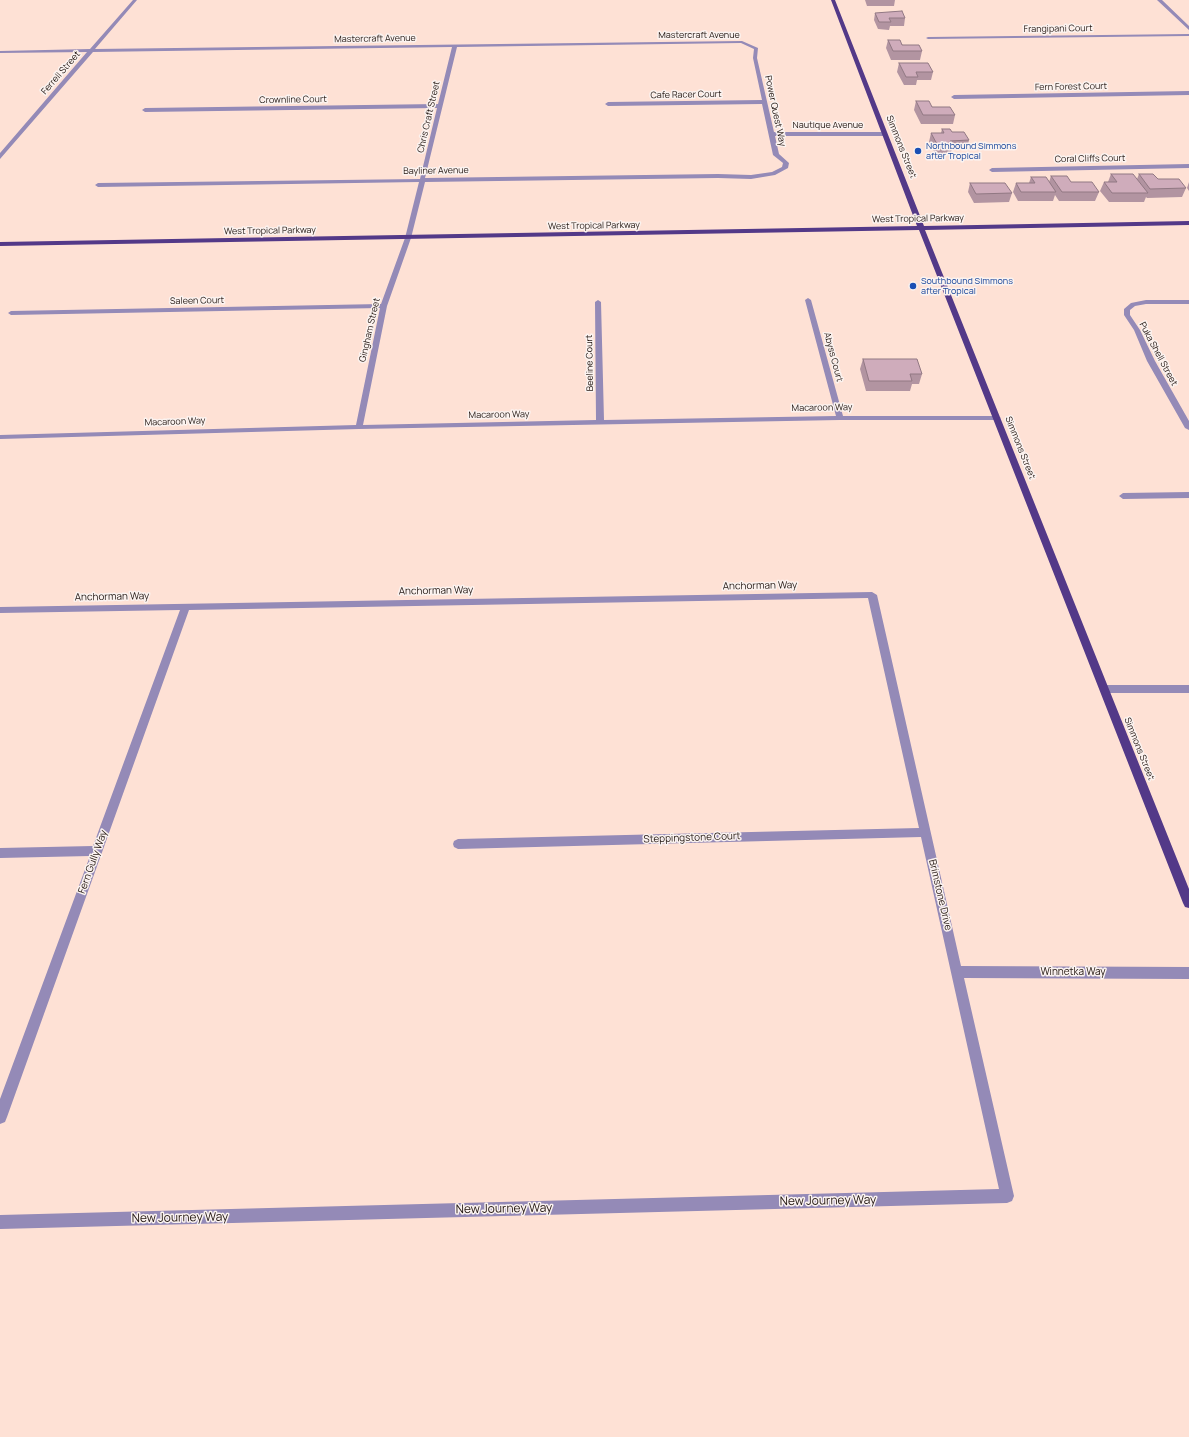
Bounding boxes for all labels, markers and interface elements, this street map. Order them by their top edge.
street label: Frangipani Court [1023,23,1093,35]
street label: Mastercraft Avenue [658,30,740,40]
street label: Mastercraft Avenue [334,33,416,45]
street label: Ferrell Street [39,49,83,97]
street label: Power Quest Way [762,75,788,147]
street label: Chris Craft Street [416,80,442,154]
street label: Fern Forest Court [1035,81,1107,93]
street label: Cafe Racer Court [650,89,722,101]
street label: Crownline Court [259,94,327,106]
street label: Simmons Street [884,114,918,180]
street label: Nautique Avenue [793,120,863,130]
place label: Northbound Simmons after Tropical [926,141,1016,162]
marker: Northbound Simmons after Tropical [913,146,923,156]
street label: Coral Cliffs Court [1055,153,1125,165]
street label: Bayliner Avenue [403,165,469,177]
street label: West Tropical Parkway [872,213,964,225]
street label: West Tropical Parkway [548,220,640,232]
street label: West Tropical Parkway [224,225,316,237]
place label: Southbound Simmons after Tropical [921,276,1013,297]
marker: Southbound Simmons after Tropical [908,281,918,291]
street label: Saleen Court [170,295,224,307]
street label: Gingham Street [357,297,383,363]
street label: Puka Shell Street [1137,320,1179,388]
street label: Abyss Court [821,331,845,383]
street label: Beeline Court [584,335,596,391]
street label: Macaroon Way [791,402,853,414]
street label: Macaroon Way [468,409,530,421]
street label: Simmons Street [1003,415,1037,481]
street label: Macaroon Way [144,416,206,428]
street label: Anchorman Way [723,579,797,593]
street label: Anchorman Way [399,584,473,598]
street label: Anchorman Way [75,590,149,604]
street label: Simmons Street [1122,716,1156,782]
street label: Fern Gully Way [76,829,110,895]
street label: Steppingstone Court [643,830,741,846]
street label: Brimstone Drive [926,858,954,932]
street label: Winnetka Way [1040,966,1106,978]
street label: New Journey Way [780,1193,876,1209]
street label: New Journey Way [456,1201,552,1217]
street label: New Journey Way [132,1210,228,1226]

